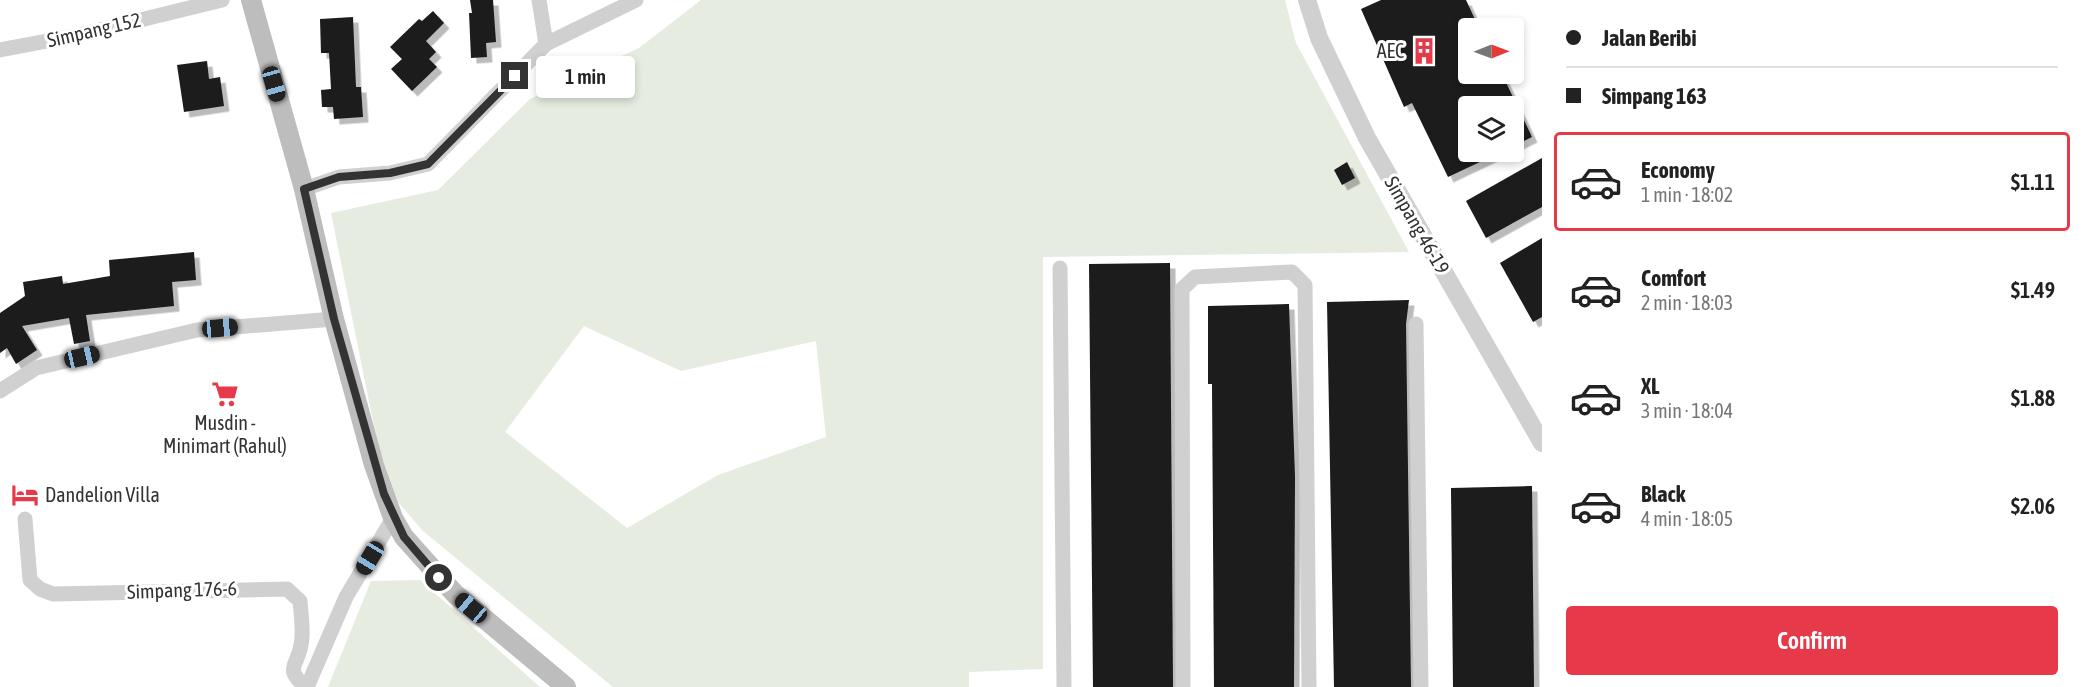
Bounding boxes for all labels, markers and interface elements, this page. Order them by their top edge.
street label: Simpang 152 [45,8,143,51]
north arrow [1458,18,1524,84]
map controls [1458,18,1524,162]
text: Jalan Beribi [1602,25,1696,51]
building icon: AEC [1409,36,1439,66]
place label: AEC [1377,39,1404,62]
callout: 1 min [536,55,635,97]
route end [501,62,528,89]
car [260,64,288,104]
text: 1 min [565,65,606,88]
text: Simpang 163 [1602,83,1707,109]
button: layers [1458,96,1524,162]
icon: car [1569,155,1623,209]
text: Economy [1641,157,1715,183]
text: $1.11 [2011,169,2055,195]
street label: Simpang 46-19 [1380,172,1455,278]
text: 1 min · 18:02 [1641,183,1733,206]
icon: car [1569,263,1623,317]
text: Comfort [1641,265,1706,291]
text: $1.49 [2011,277,2055,303]
text: 2 min · 18:03 [1641,291,1733,314]
car [201,317,239,339]
car [62,344,102,370]
icon: car [1569,371,1623,425]
text: XL [1641,373,1659,399]
supermarket icon: Musdin - Minimart (Rahul) [210,379,240,409]
text: $1.88 [2011,385,2055,411]
text: 3 min · 18:04 [1641,399,1733,422]
place label: Musdin - Minimart (Rahul) [163,411,287,457]
icon: car [1569,479,1623,533]
hotel icon: Dandelion Villa [10,480,40,510]
text: Black [1641,481,1685,507]
place label: Dandelion Villa [45,483,160,506]
text: $2.06 [2011,493,2055,519]
text: 4 min · 18:05 [1641,507,1733,530]
car [353,538,387,578]
route start [425,564,452,591]
street label: Simpang 176-6 [127,576,237,603]
car [451,590,491,626]
button: Confirm [1566,606,2058,675]

